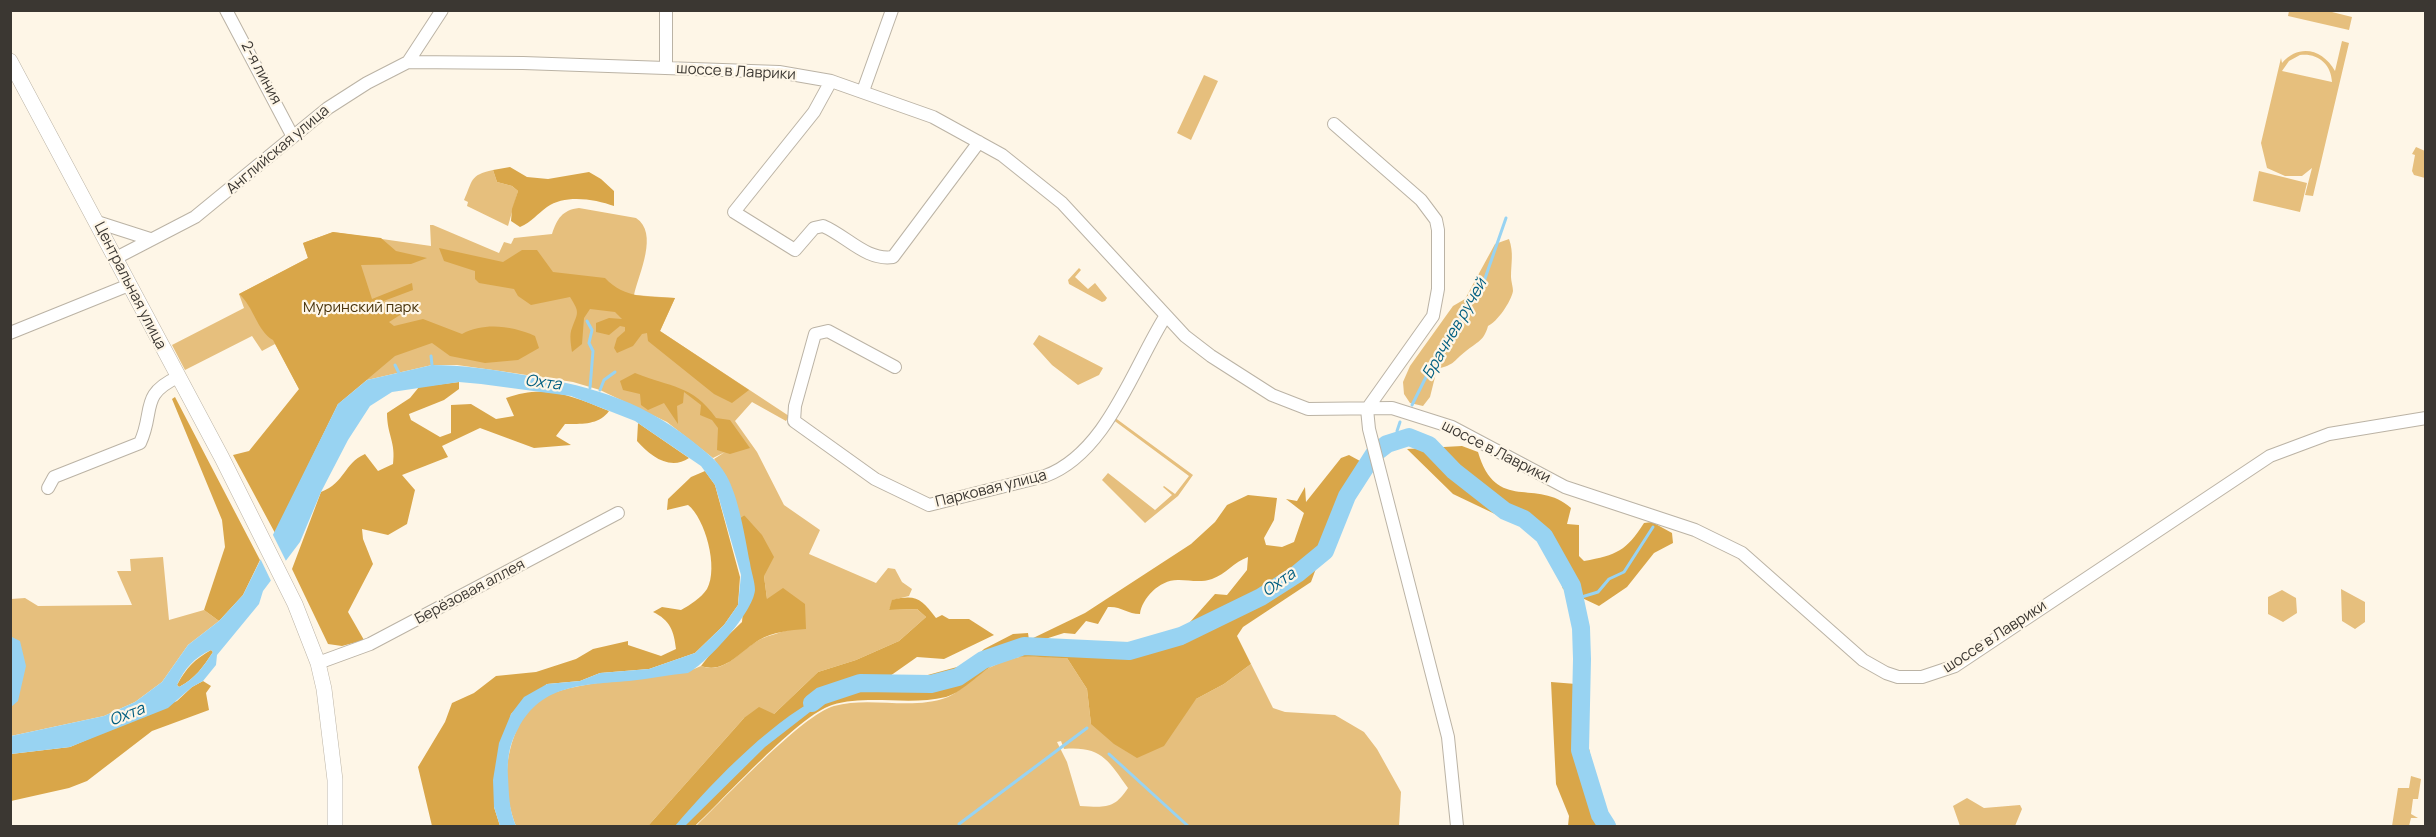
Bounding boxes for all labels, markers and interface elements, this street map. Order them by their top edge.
street label: 2-я линия [237,38,285,108]
street label: шоссе в Лаврики [676,60,796,84]
street label: Английская улица [223,102,333,198]
street label: Центральная улица [90,219,170,353]
water label: Брачнев ручей [1419,276,1491,382]
park label: Муринский парк [303,299,419,317]
water label: Охта [524,371,562,395]
street label: шоссе в Лаврики [1439,417,1553,487]
street label: Парковая улица [934,467,1048,511]
street label: Берёзовая аллея [412,555,528,629]
water label: Охта [1259,565,1299,601]
street label: шоссе в Лаврики [1940,597,2050,677]
water label: Охта [107,700,147,730]

